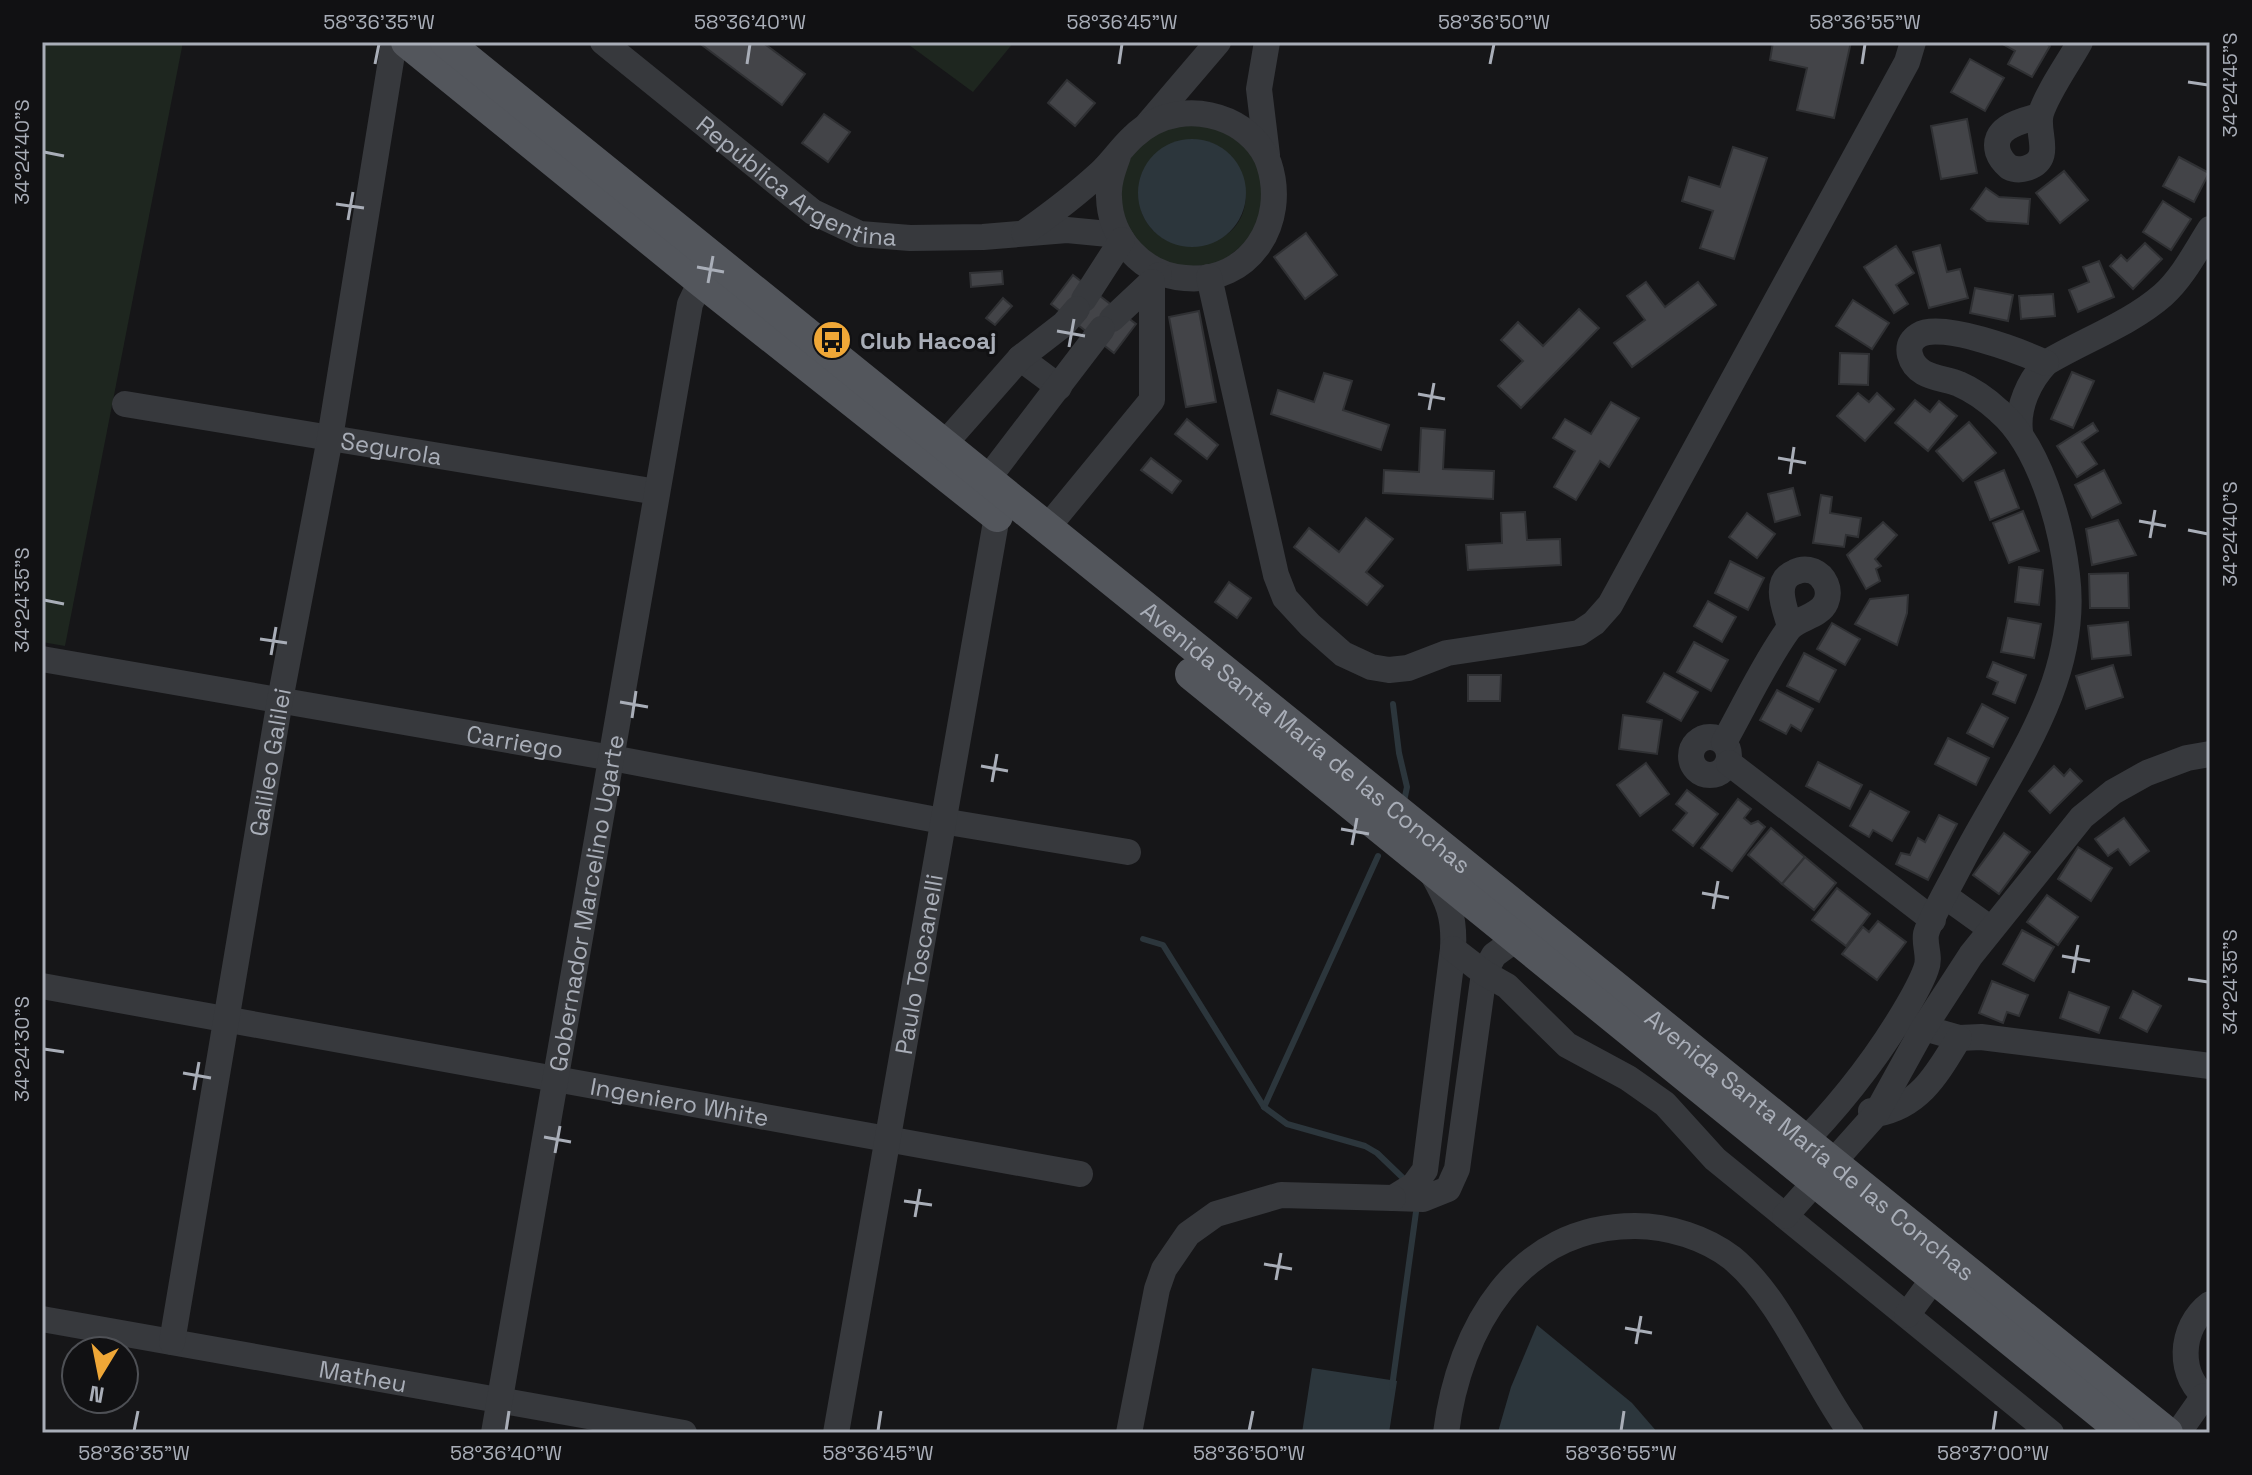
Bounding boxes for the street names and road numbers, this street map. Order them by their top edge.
street label: República Argentina [690,109,898,252]
street label: Segurola [338,424,445,472]
street label: Avenida Santa María de las Conchas [1135,595,1478,880]
street label: Galileo Galilei [242,685,297,839]
street label: Carriego [464,718,566,765]
street label: Gobernador Marcelino Ugarte [542,732,631,1074]
street label: Paulo Toscanelli [887,872,949,1057]
street label: Avenida Santa María de las Conchas [1639,1002,1981,1287]
street label: Ingeniero White [588,1070,771,1133]
street label: Matheu [317,1353,409,1399]

